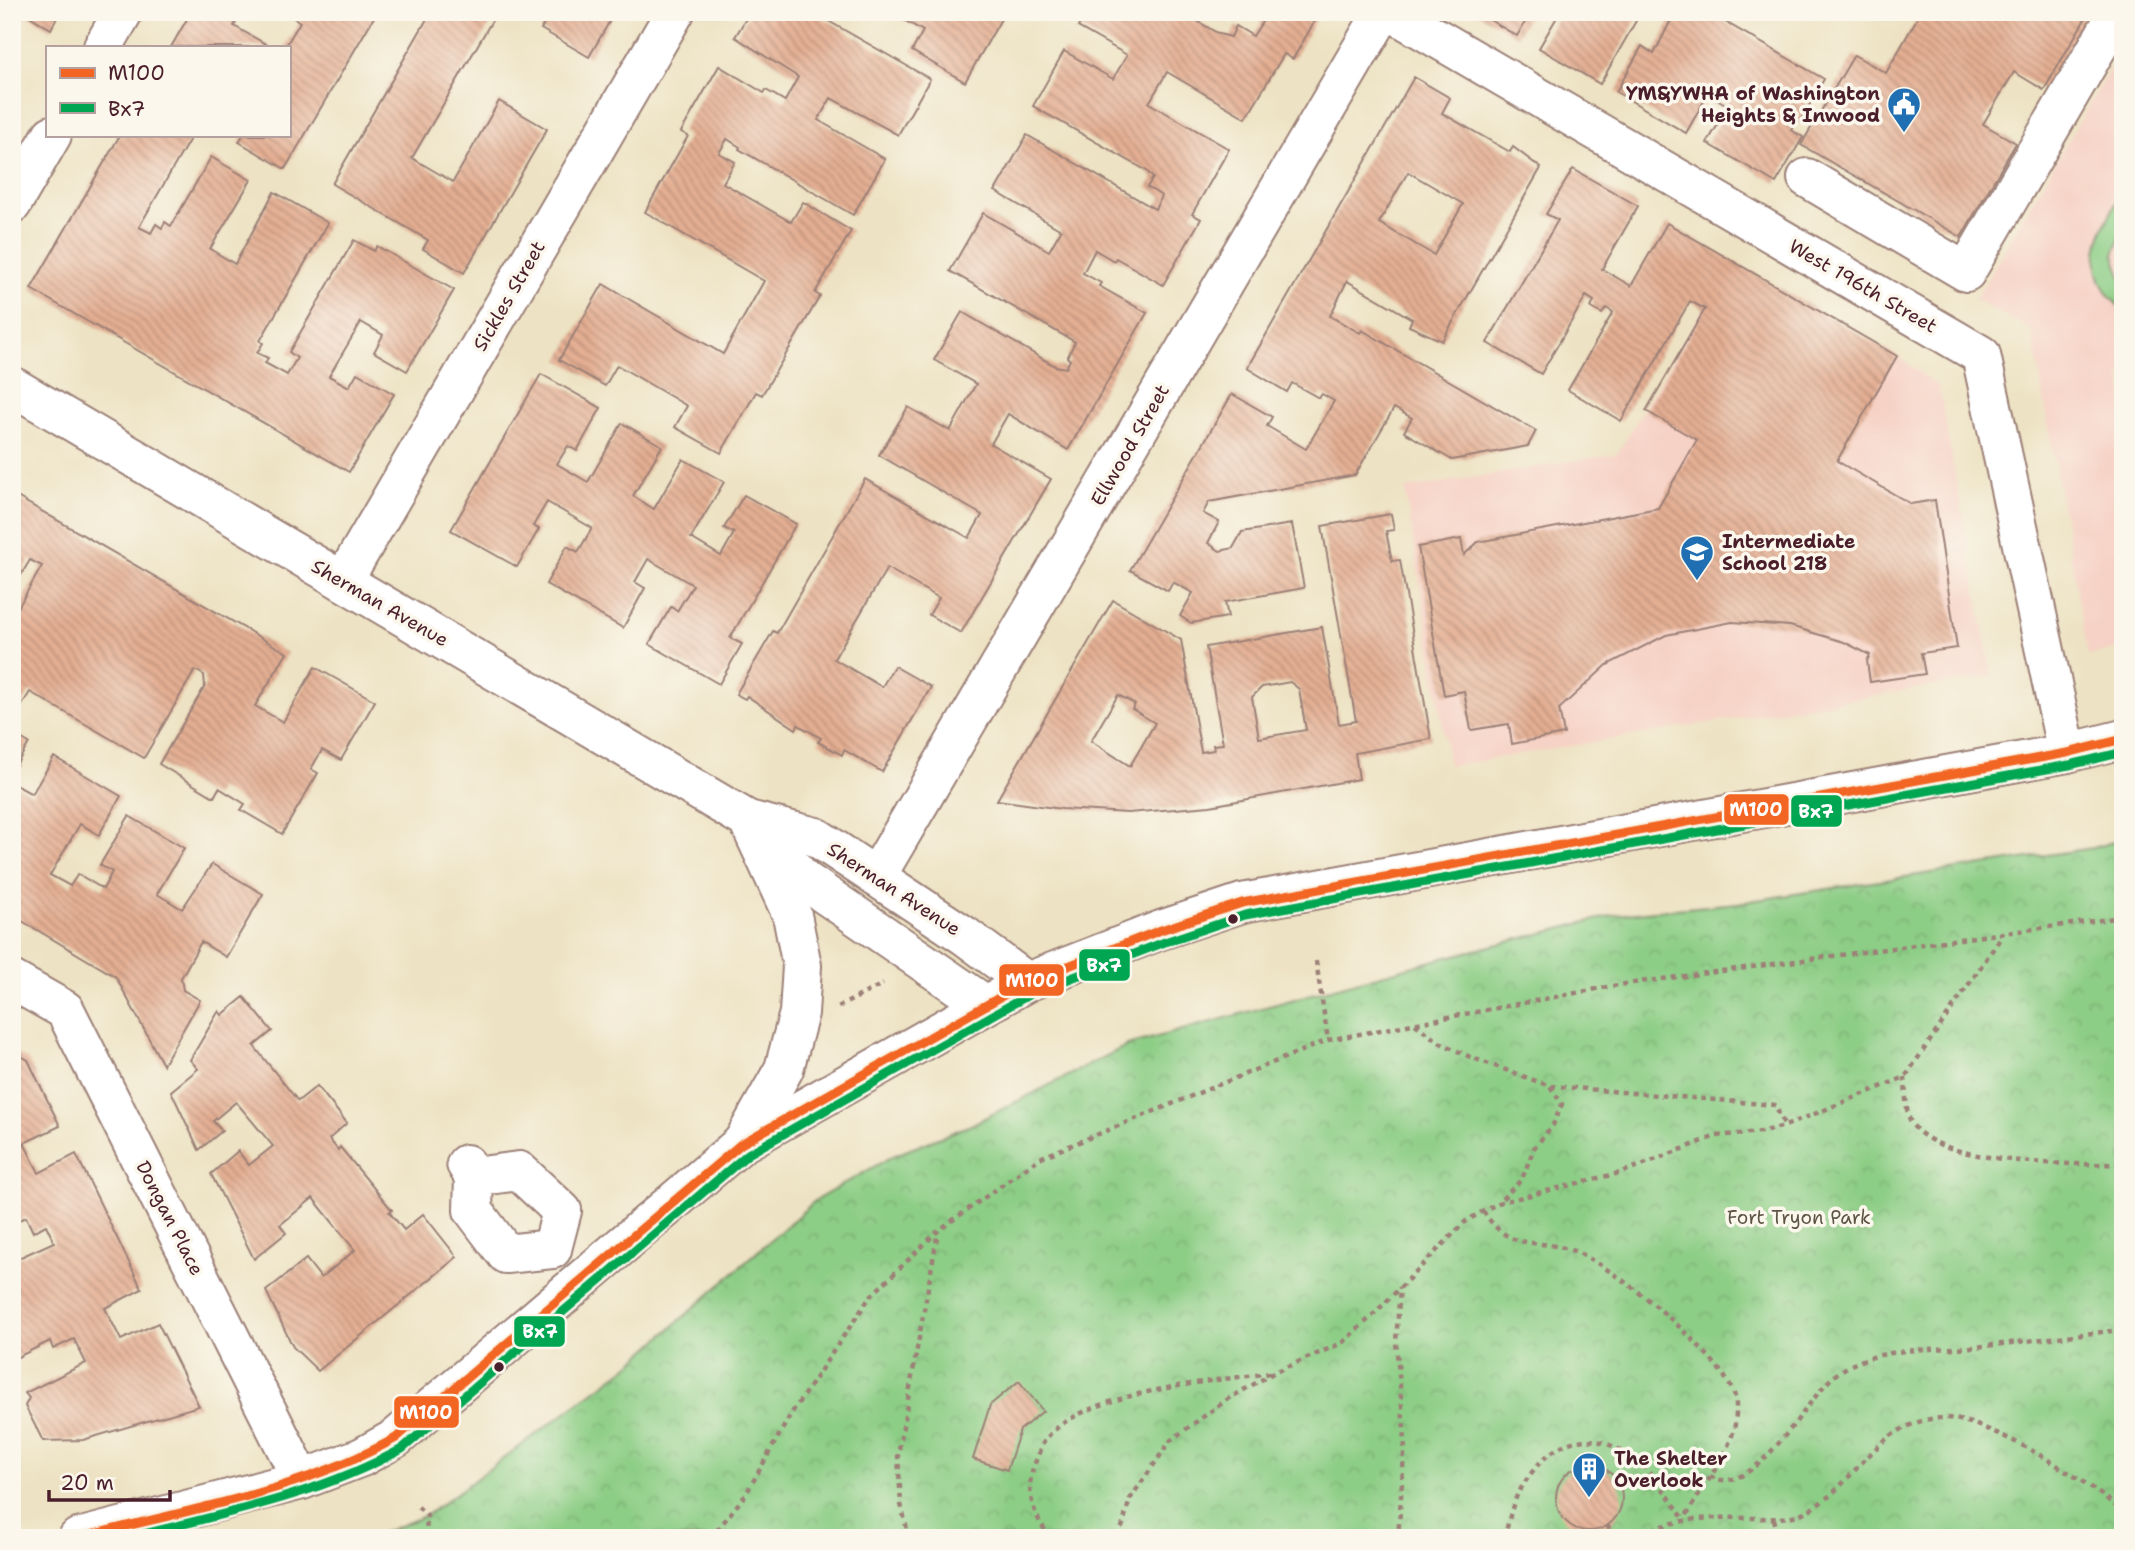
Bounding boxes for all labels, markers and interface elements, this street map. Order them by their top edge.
legend [46,46,290,136]
text: M100 [108,59,165,87]
place label: YM&YWHA of Washington Heights & Inwood [1626,81,1880,128]
public building icon: YM&YWHA of Washington Heights & Inwood [1885,85,1923,134]
text: Bx7 [108,95,145,123]
street label: West 196th Street [1784,233,1942,339]
street label: Sickles Street [467,236,551,356]
street label: Ellwood Street [1085,380,1175,510]
place label: Intermediate School 218 [1722,529,1855,576]
school or university icon: Intermediate School 218 [1678,533,1716,582]
street label: Sherman Avenue [307,554,453,652]
line badge: M100 [1723,793,1790,826]
line badge: Bx7 [1790,794,1843,828]
text: M100 [1729,797,1783,822]
text: Bx7 [1798,799,1834,824]
street label: Sherman Avenue [823,837,965,941]
unlabelled marker [1226,912,1240,926]
line badge: Bx7 [1078,948,1131,982]
text: Bx7 [1086,953,1122,978]
line badge: M100 [998,963,1065,997]
text: M100 [1005,968,1059,993]
street label: Dongan Place [130,1157,210,1279]
park label: Fort Tryon Park [1727,1205,1871,1230]
line badge: Bx7 [513,1315,566,1348]
text: Bx7 [522,1319,558,1344]
unlabelled marker [492,1360,506,1374]
line badge: M100 [393,1395,460,1429]
text: M100 [399,1400,453,1425]
place label: The Shelter Overlook [1614,1446,1728,1493]
building icon: The Shelter Overlook [1570,1450,1608,1499]
scale bar [49,1459,170,1503]
text: 20 m [60,1469,114,1497]

